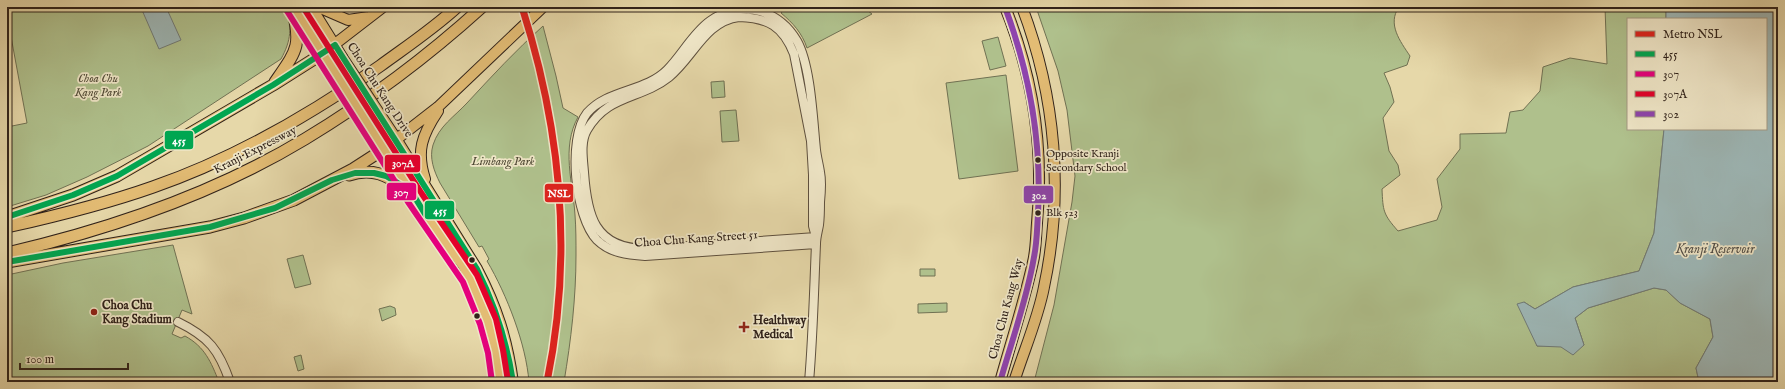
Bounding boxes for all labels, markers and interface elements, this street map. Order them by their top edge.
legend [1627,18,1767,130]
text: Metro NSL [1663,27,1723,42]
street label: Choa Chu Kang Drive [344,40,417,141]
text: 455 [1663,47,1678,62]
text: 307 [1663,67,1679,82]
park label: Choa Chu Kang Park [74,71,121,101]
text: 307A [1663,87,1688,102]
text: 302 [1663,107,1679,122]
street label: Kranji Expressway [211,123,300,178]
line badge: 455 [164,130,194,150]
text: 455 [171,134,186,148]
place label: Opposite Kranji Secondary School [1046,147,1127,175]
line badge: 307A [384,154,421,173]
park label: Limbang Park [471,154,535,170]
marker: Opposite Kranji Secondary School [1033,155,1043,165]
text: 307A [392,157,415,171]
line badge: 307 [386,182,417,201]
line badge: NSL [544,183,574,203]
line badge: 302 [1023,185,1054,204]
text: 307 [394,186,408,200]
text: NSL [547,187,572,201]
text: 302 [1032,189,1047,203]
line badge: 455 [424,200,455,220]
text: 455 [432,204,447,218]
place label: Blk 523 [1046,206,1078,220]
marker: Blk 523 [1033,208,1043,218]
street label: Choa Chu Kang Street 51 [634,227,758,251]
water label: Kranji Reservoir [1675,241,1755,258]
unlabelled marker [467,255,477,265]
street label: Choa Chu Kang Way [985,257,1027,361]
place label: Choa Chu Kang Stadium [102,298,173,328]
marker: Choa Chu Kang Stadium [89,307,99,317]
unlabelled marker [472,311,482,321]
place label: Healthway Medical [753,313,807,342]
marker: Healthway Medical [738,321,750,333]
scale bar [20,345,128,371]
text: 100 m [26,352,54,367]

